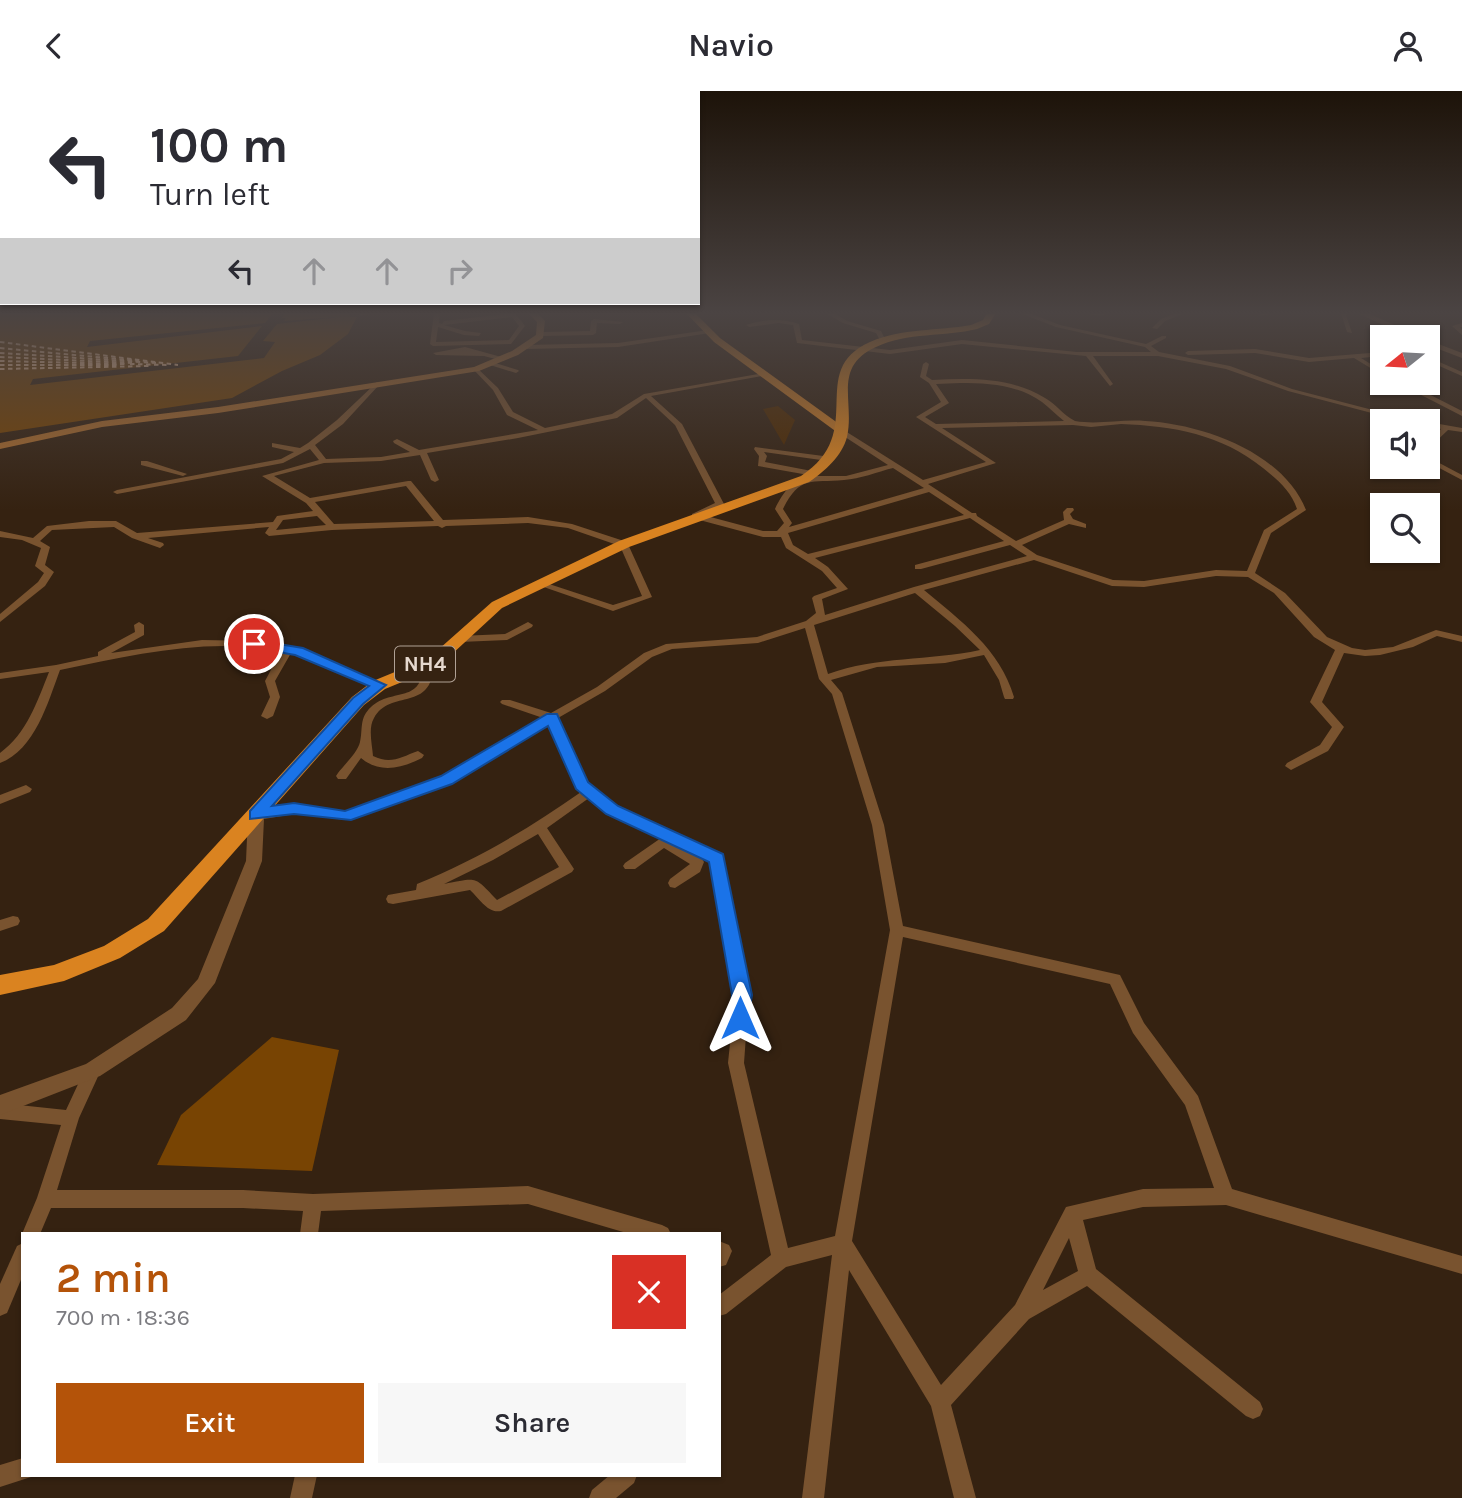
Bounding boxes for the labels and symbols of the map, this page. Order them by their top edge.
north arrow [1370,325,1440,395]
pin [224,614,284,674]
road number: NH4 [395,647,455,681]
position arrow [703,981,777,1055]

